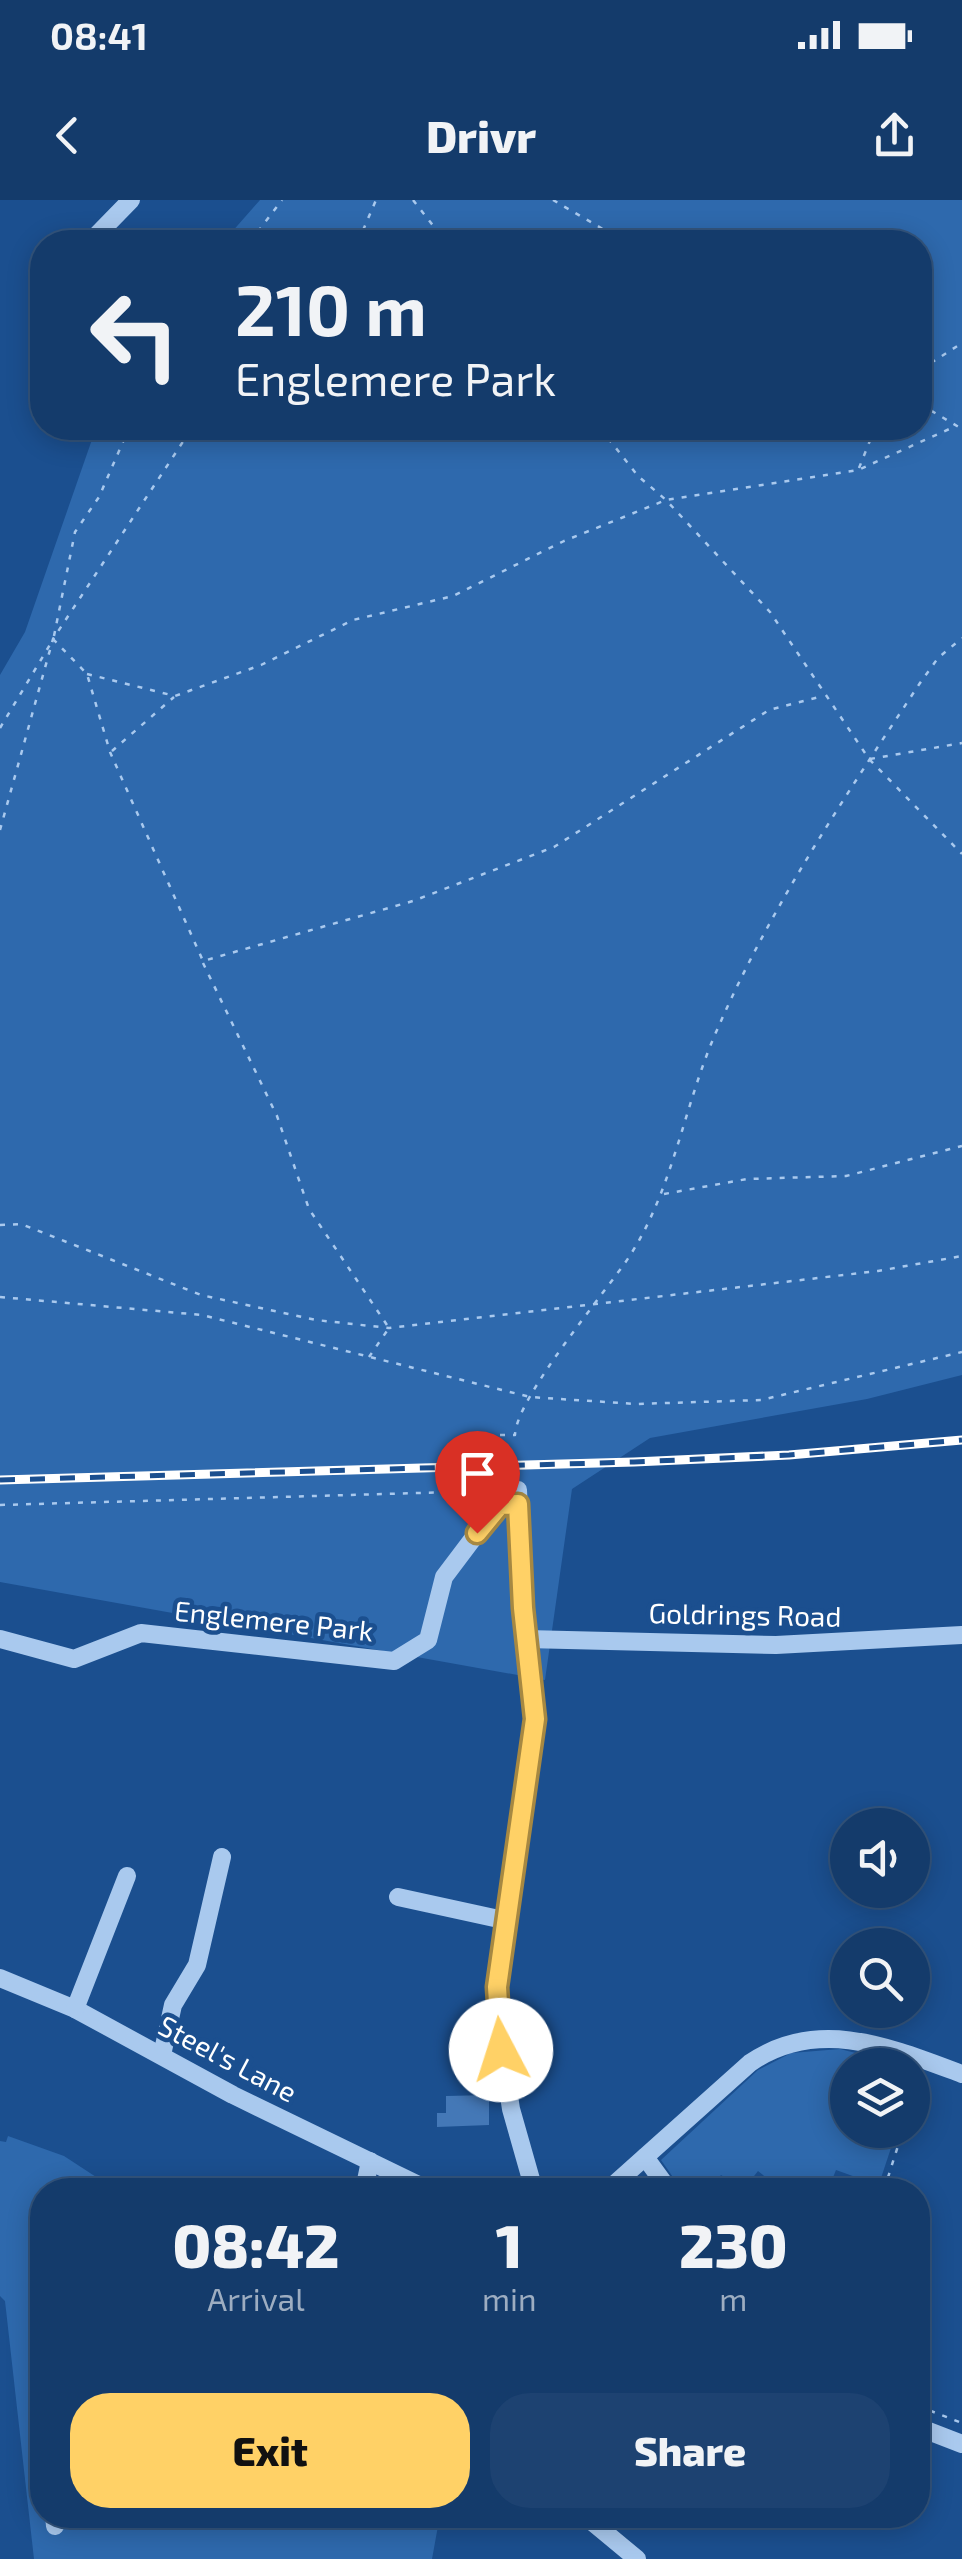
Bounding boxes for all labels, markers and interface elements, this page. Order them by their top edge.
text: 08:41 [50,12,148,58]
icon: back [40,108,95,163]
text: Drivr [426,108,536,162]
icon: share [867,108,922,163]
text: 210 m [235,266,427,350]
icon: left [70,270,200,400]
text: Englemere Park [235,351,556,405]
pin [435,1431,520,1534]
icon: arrive [450,1446,505,1501]
street label: Englemere Park [173,1593,375,1647]
street label: Goldrings Road [648,1595,842,1633]
map controls [830,1808,930,2148]
button: sound [830,1808,930,1908]
button: search [830,1928,930,2028]
position arrow [449,1998,553,2102]
street label: Steel's Lane [153,2007,303,2109]
button: layers [830,2048,930,2148]
text: 08:42 [172,2208,340,2280]
text: 1 [496,2208,523,2280]
text: 230 [679,2208,788,2280]
text: Arrival [207,2279,305,2317]
text: min [482,2279,537,2317]
text: m [719,2279,747,2317]
button: Exit [70,2393,470,2508]
button: Share [490,2393,890,2508]

